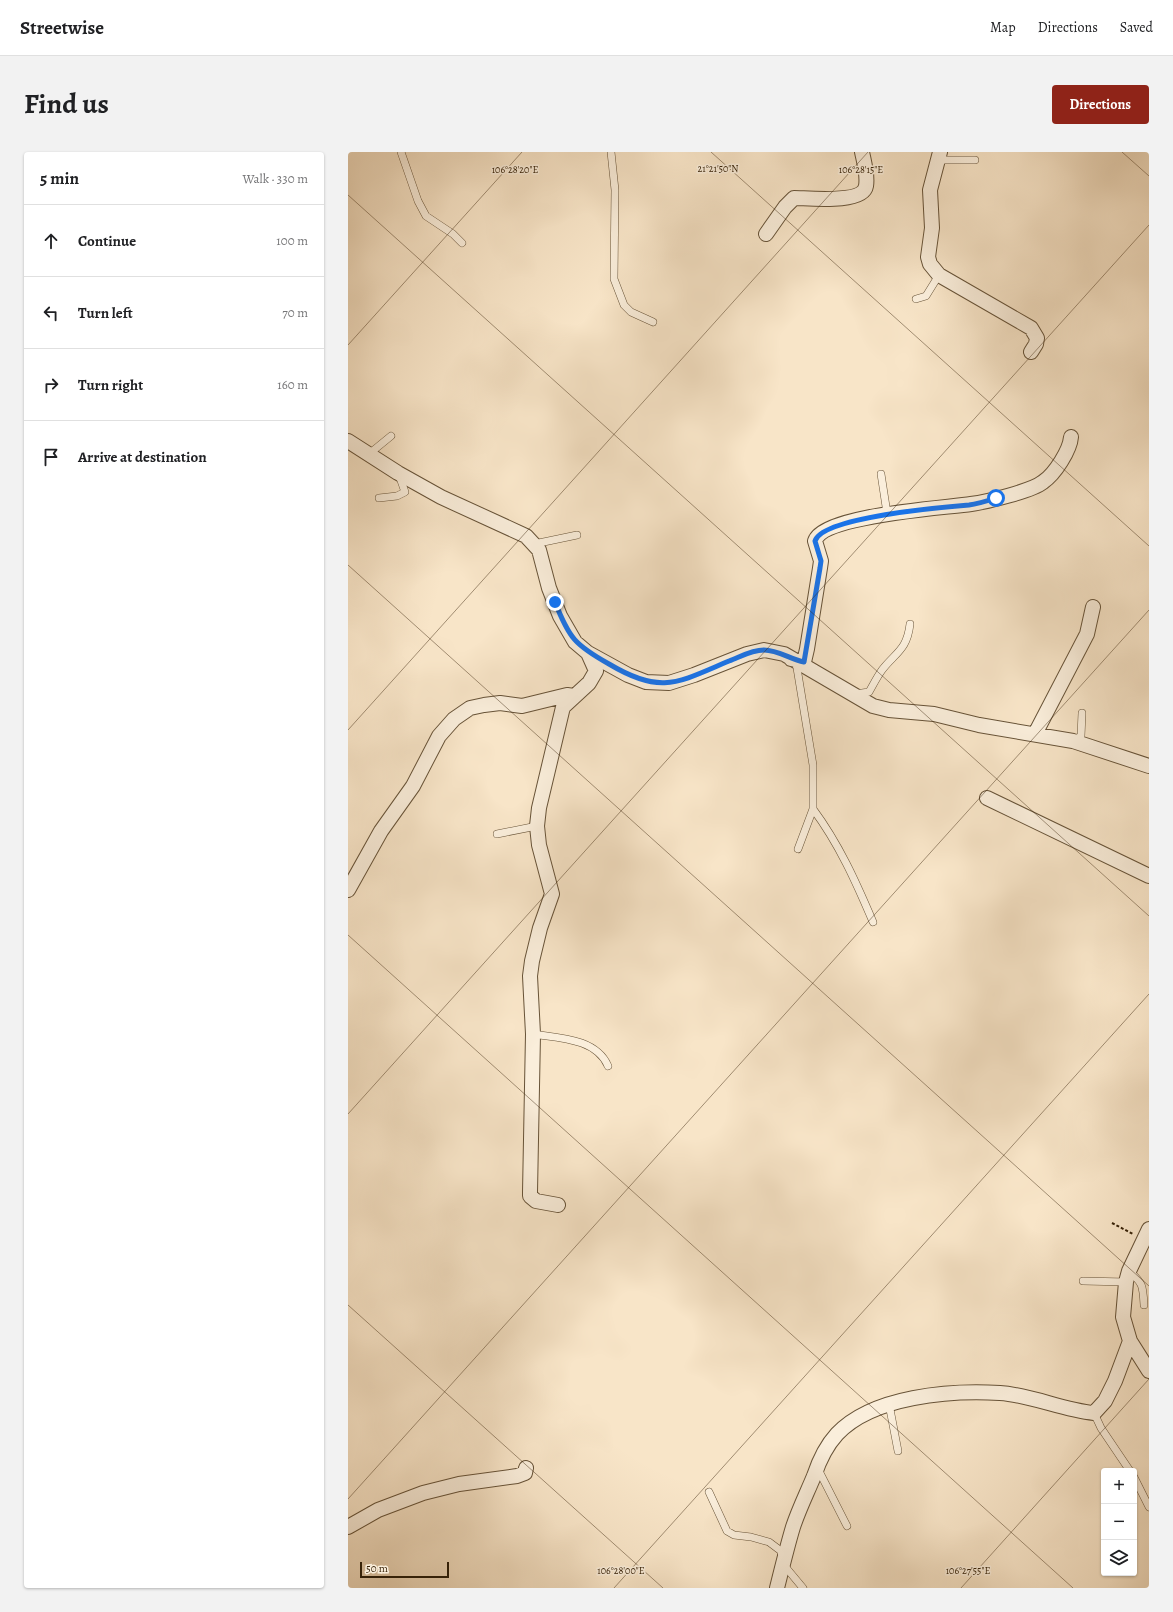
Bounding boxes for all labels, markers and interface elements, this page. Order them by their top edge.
text: Streetwise [20,15,104,41]
text: Map [990,18,1016,37]
text: Directions [1038,18,1098,37]
text: Saved [1120,18,1153,37]
text: Find us [24,85,109,123]
button: Directions [1052,85,1149,124]
text: 21°21'50"N [698,162,738,175]
text: 106°28'20"E [492,163,538,176]
text: 106°28'15"E [839,163,883,176]
text: 5 min [40,167,79,190]
text: Walk · 330 m [242,170,308,187]
icon: ahead [40,230,62,252]
text: Continue [78,231,136,251]
text: 100 m [276,232,308,249]
icon: left [40,302,62,324]
text: Turn left [78,303,133,323]
text: 70 m [282,304,308,321]
icon: right [40,374,62,396]
text: Turn right [78,375,143,395]
text: 160 m [277,376,308,393]
icon: arrive [40,446,62,468]
text: Arrive at destination [78,447,207,467]
route start [987,489,1005,507]
route end [546,593,564,611]
map controls [1101,1468,1137,1576]
button: + [1101,1468,1137,1504]
button: − [1101,1504,1137,1540]
button: layers [1101,1540,1137,1576]
scale bar [360,1560,449,1579]
text: 50 m [366,1561,388,1576]
text: 106°28'00"E [597,1564,645,1577]
text: 106°27'55"E [946,1564,990,1577]

